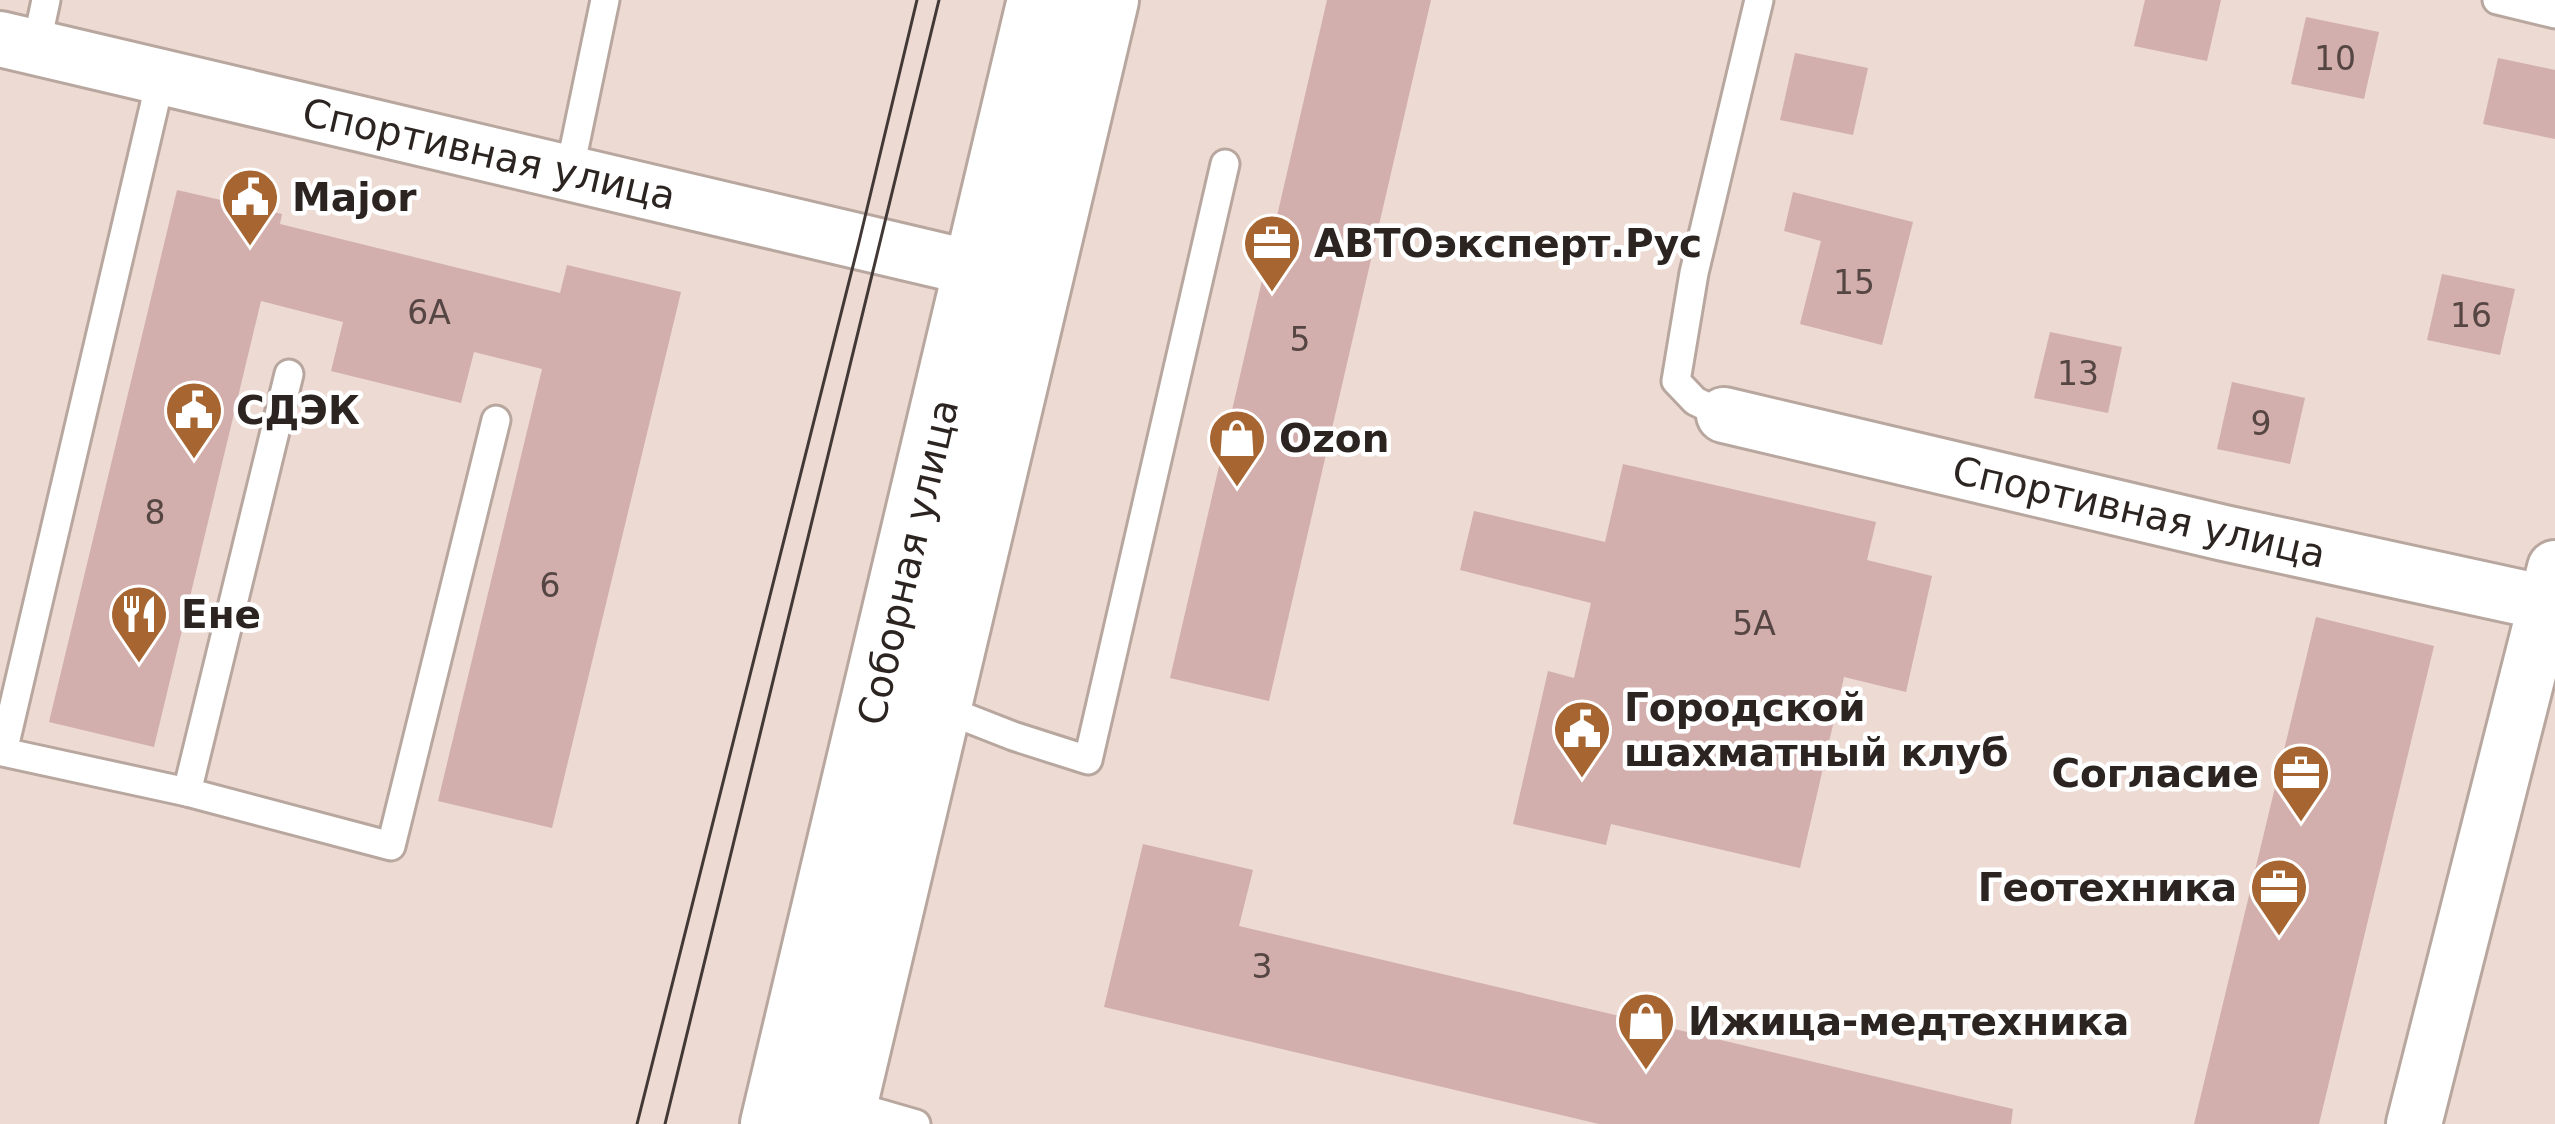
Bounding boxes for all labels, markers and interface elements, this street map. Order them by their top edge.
house number: 10 [2314,39,2356,78]
street label: Спортивная улица [298,89,680,219]
public building icon: Major [219,166,281,248]
place label: Major [292,175,417,220]
office icon: АВТОэксперт.Рус [1241,212,1303,294]
place label: АВТОэксперт.Рус [1314,221,1702,266]
house number: 15 [1833,263,1875,302]
house number: 6А [407,293,451,332]
house number: 16 [2450,296,2492,335]
house number: 5 [1290,320,1311,359]
house number: 13 [2057,354,2099,393]
public building icon: СДЭК [163,379,225,461]
place label: СДЭК [236,388,360,433]
street label: Соборная улица [849,395,967,729]
house number: 9 [2251,404,2272,443]
shop icon: Ozon [1206,407,1268,489]
place label: Ozon [1279,416,1389,461]
street label: Спортивная улица [1948,447,2330,577]
house number: 8 [145,493,166,532]
house number: 6 [540,566,561,605]
restaurant icon: Ене [108,583,170,665]
place label: Ене [181,592,261,637]
house number: 5А [1732,604,1776,643]
place label: Городской шахматный клуб [1624,685,2009,775]
public building icon: Городской шахматный клуб [1551,698,1613,780]
office icon: Согласие [2270,742,2332,824]
place label: Согласие [2051,751,2259,796]
office icon: Геотехника [2248,856,2310,938]
place label: Геотехника [1978,865,2237,910]
house number: 3 [1252,947,1273,986]
shop icon: Ижица-медтехника [1615,990,1677,1072]
place label: Ижица-медтехника [1688,999,2129,1044]

